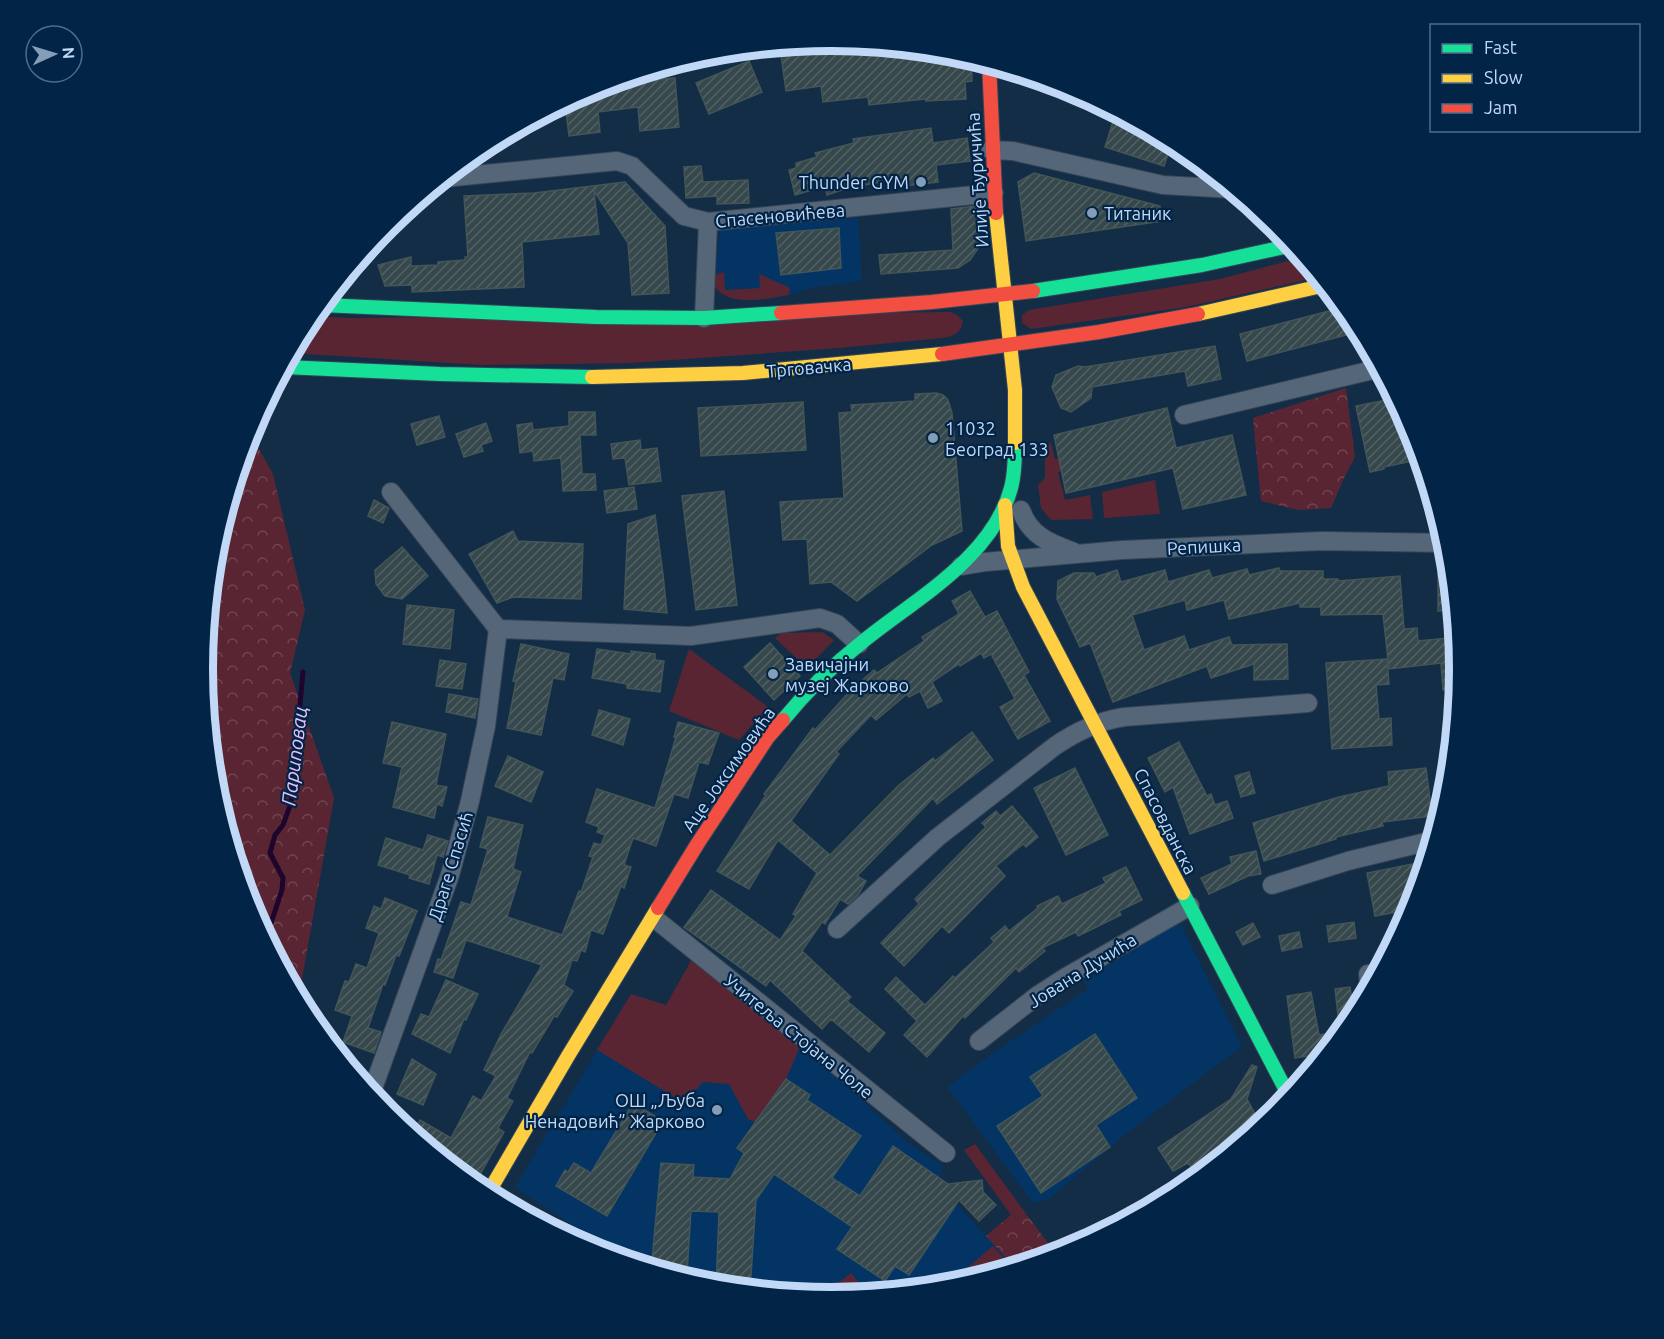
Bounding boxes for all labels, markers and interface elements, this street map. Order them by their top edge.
north arrow [24,24,84,84]
legend [1430,24,1640,132]
text: Fast [1484,37,1517,57]
text: N [60,46,78,60]
text: Slow [1484,67,1523,87]
text: Jam [1484,97,1518,117]
street label: Илије Ђуричића [962,112,992,248]
place label: Thunder GYM [799,172,909,192]
marker: Thunder GYM [914,175,928,189]
street label: Спасеновићева [714,199,846,231]
place label: Титаник [1104,203,1171,223]
marker: Титаник [1085,206,1099,220]
street label: Трговачка [766,353,852,381]
place label: 11032 Београд 133 [945,418,1049,459]
marker: 11032 Београд 133 [926,431,940,445]
street label: Репишка [1166,534,1242,558]
place label: Завичајни музеј Жарково [785,654,909,695]
marker: Завичајни музеј Жарково [766,667,780,681]
street label: Аце Јоксимовића [678,703,778,835]
water label: Париповац [276,705,312,807]
street label: Спасовданска [1131,765,1201,877]
street label: Драге Спасић [424,809,476,923]
street label: Јована Дучића [1024,929,1140,1011]
street label: Учитеља Стојана Чоле [721,970,877,1102]
place label: ОШ „Љуба Ненадовић” Жарково [525,1090,705,1131]
marker: ОШ „Љуба Ненадовић” Жарково [710,1103,724,1117]

